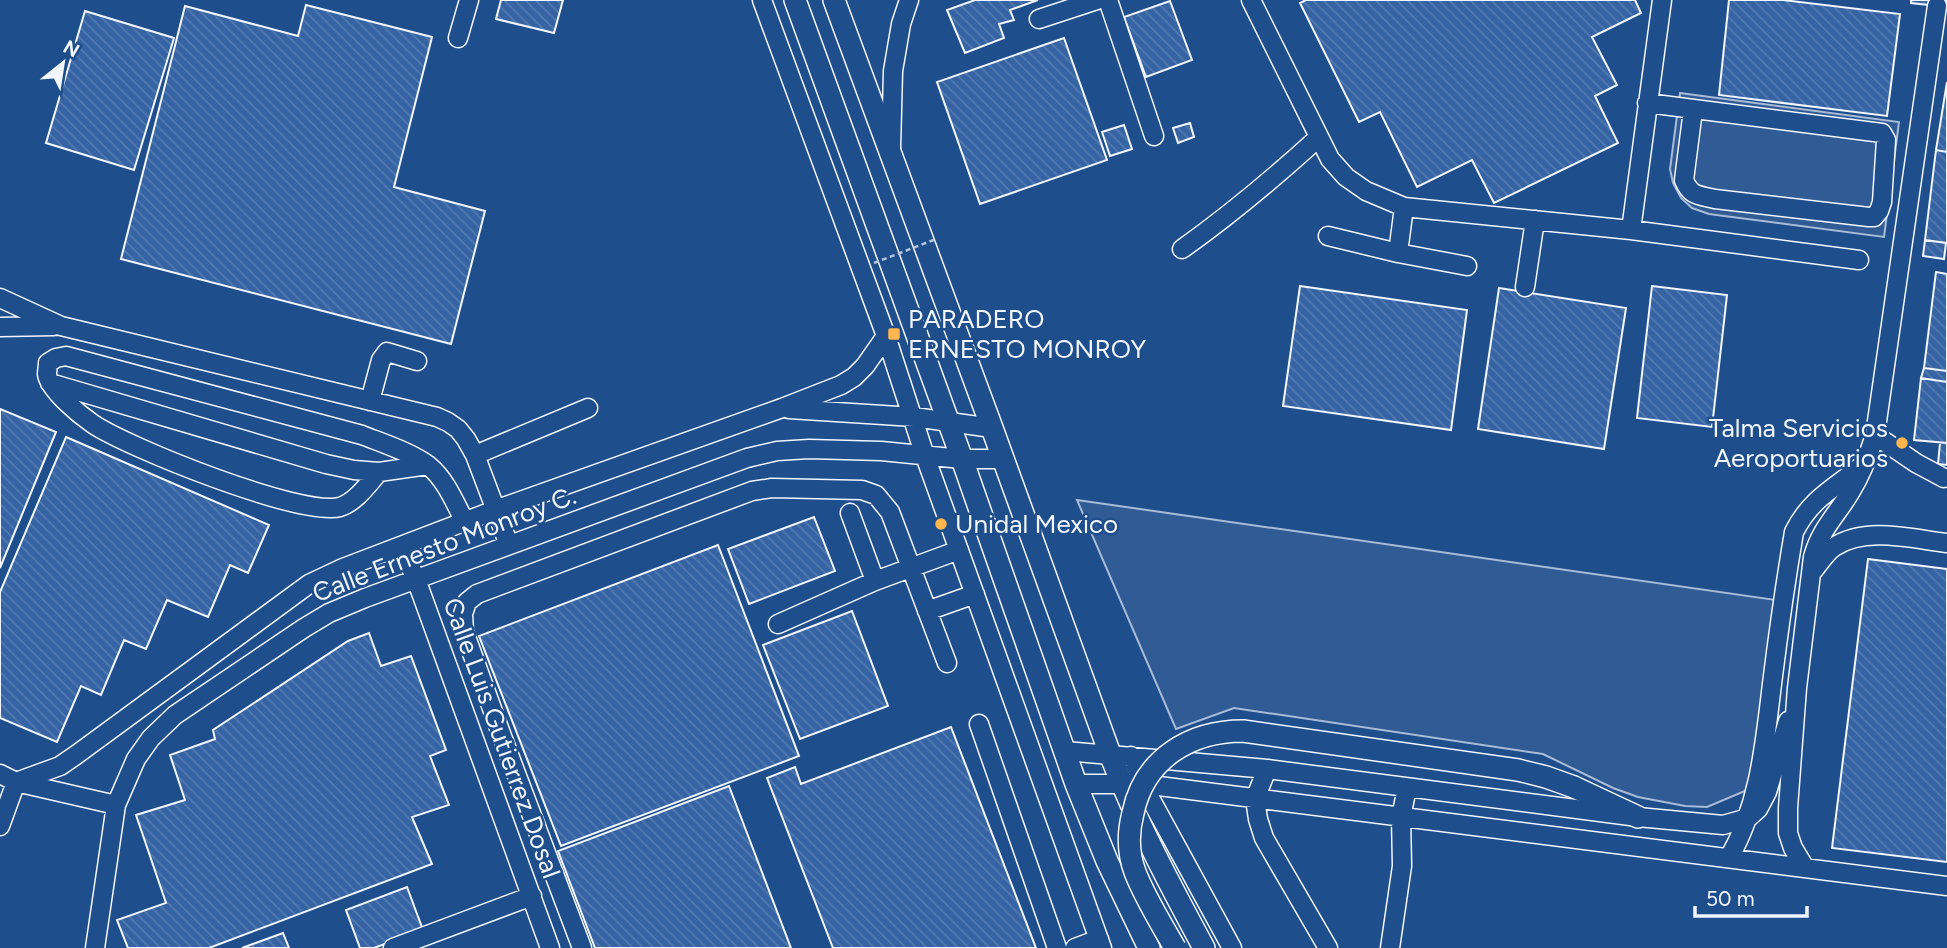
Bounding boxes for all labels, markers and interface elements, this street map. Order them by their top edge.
north arrow [28,28,98,98]
text: N [59,35,83,62]
place label: PARADERO ERNESTO MONROY [908,303,1147,365]
marker: PARADERO ERNESTO MONROY [886,326,902,342]
place label: Talma Servicios Aeroportuarios [1709,412,1888,474]
marker: Talma Servicios Aeroportuarios [1894,435,1910,451]
street label: Calle Ernesto Monroy C. [308,479,580,609]
place label: Unidal Mexico [955,508,1118,540]
marker: Unidal Mexico [933,516,949,532]
street label: Calle Luis Gutierrez Dosal [436,593,568,883]
scale bar [1695,874,1807,918]
text: 50 m [1706,886,1755,911]

